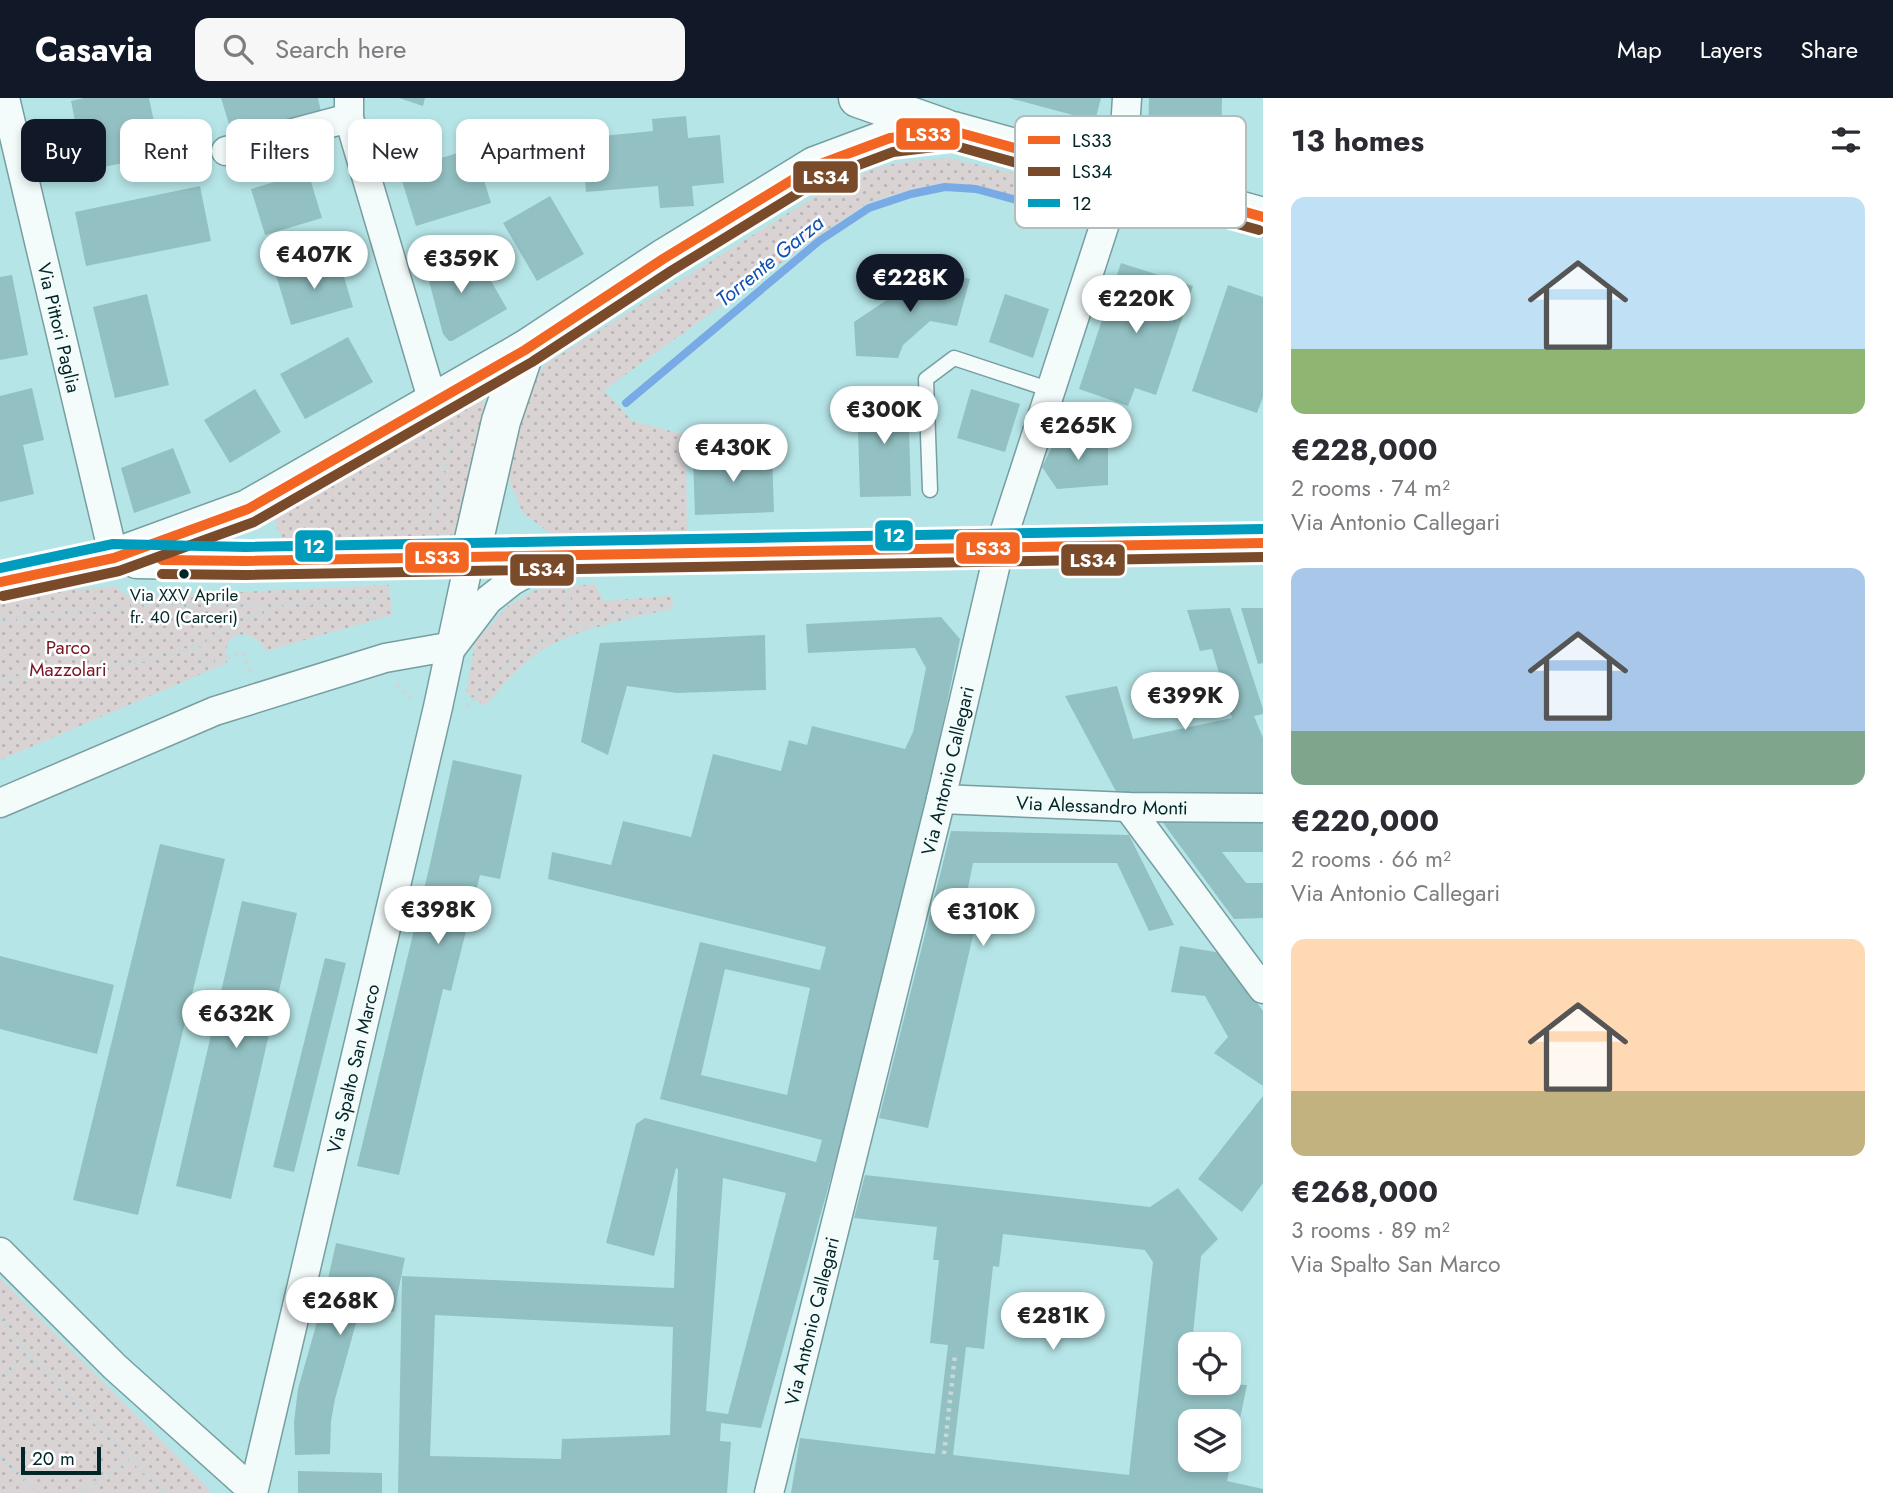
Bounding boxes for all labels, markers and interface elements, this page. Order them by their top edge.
search box [195,18,685,81]
text: Casavia [35,26,153,73]
icon: search [219,30,257,68]
text: Search here [275,30,406,68]
text: Map [1617,32,1662,67]
text: Layers [1700,32,1762,67]
text: Share [1800,32,1858,67]
legend [1015,116,1246,228]
line badge: LS33 [895,117,961,151]
chip: Buy [21,119,106,182]
chip: Rent [120,119,212,182]
chip: Filters [226,119,334,182]
chip: New [348,119,442,182]
chip: Apartment [456,119,609,182]
text: 13 homes [1291,119,1424,162]
text: LS33 [905,121,951,148]
icon: filters [1827,121,1865,159]
text: LS33 [1072,127,1112,154]
text: LS34 [1072,158,1112,185]
line badge: LS34 [792,160,859,194]
text: LS34 [803,164,849,191]
text: 12 [1072,190,1091,217]
water label: Torrente Garza [710,208,831,314]
pin: €407K [265,232,363,291]
pin: €359K [412,236,510,295]
text: €407K [276,237,352,271]
text: €359K [423,241,499,275]
icon: home [1515,242,1641,368]
pin: €228K [861,254,959,314]
street label: Via Pittori Paglia [30,260,87,395]
text: €228K [872,260,948,294]
pin: €220K [1087,275,1185,335]
text: €220K [1098,281,1174,315]
pin: €300K [835,386,933,446]
text: €300K [846,392,922,426]
pin: €265K [1029,402,1127,462]
text: €265K [1040,408,1116,442]
pin: €430K [684,424,782,484]
text: €228,000 [1291,428,1438,471]
text: €430K [695,430,771,464]
text: 2 rooms · 74 m² [1291,471,1450,505]
text: Via Antonio Callegari [1291,505,1500,539]
line badge: 12 [874,519,914,552]
text: 12 [883,522,905,549]
line badge: 12 [294,529,334,563]
line badge: LS33 [955,531,1021,565]
text: 12 [303,533,325,560]
text: LS33 [965,535,1011,562]
line badge: LS33 [404,541,470,574]
line badge: LS34 [1060,543,1126,577]
text: LS33 [414,544,460,571]
text: LS34 [1070,547,1116,574]
line badge: LS34 [509,553,575,587]
text: LS34 [519,556,565,583]
marker: Via XXV Aprile fr. 40 (Carceri) [177,567,191,581]
place label: Via XXV Aprile fr. 40 (Carceri) [130,583,238,629]
icon: home [1515,613,1641,739]
park label: Parco Mazzolari [29,634,107,683]
pin: €399K [1136,672,1234,732]
text: €399K [1147,678,1223,712]
street label: Via Antonio Callegari [915,684,981,858]
street label: Via Alessandro Monti [1015,789,1188,821]
text: €220,000 [1291,799,1439,842]
text: 2 rooms · 66 m² [1291,842,1451,876]
text: Via Antonio Callegari [1291,876,1500,910]
pin: €398K [389,886,487,946]
pin: €310K [934,888,1032,948]
text: €398K [400,892,476,926]
text: €310K [947,894,1019,928]
street label: Via Spalto San Marco [320,981,386,1156]
icon: home [1515,984,1641,1110]
pin: €632K [187,990,285,1050]
text: €632K [198,996,274,1030]
text: €268,000 [1291,1170,1438,1213]
text: 3 rooms · 89 m² [1291,1213,1450,1247]
street label: Via Antonio Callegari [778,1234,846,1409]
text: Via Spalto San Marco [1291,1247,1501,1281]
pin: €268K [291,1278,389,1337]
text: €268K [302,1283,378,1317]
pin: €281K [1004,1292,1102,1352]
text: €281K [1017,1298,1089,1332]
map controls [1178,1332,1241,1472]
button: locate [1178,1332,1241,1395]
button: layers [1178,1409,1241,1472]
scale bar [21,1444,102,1476]
text: 20 m [32,1445,75,1472]

